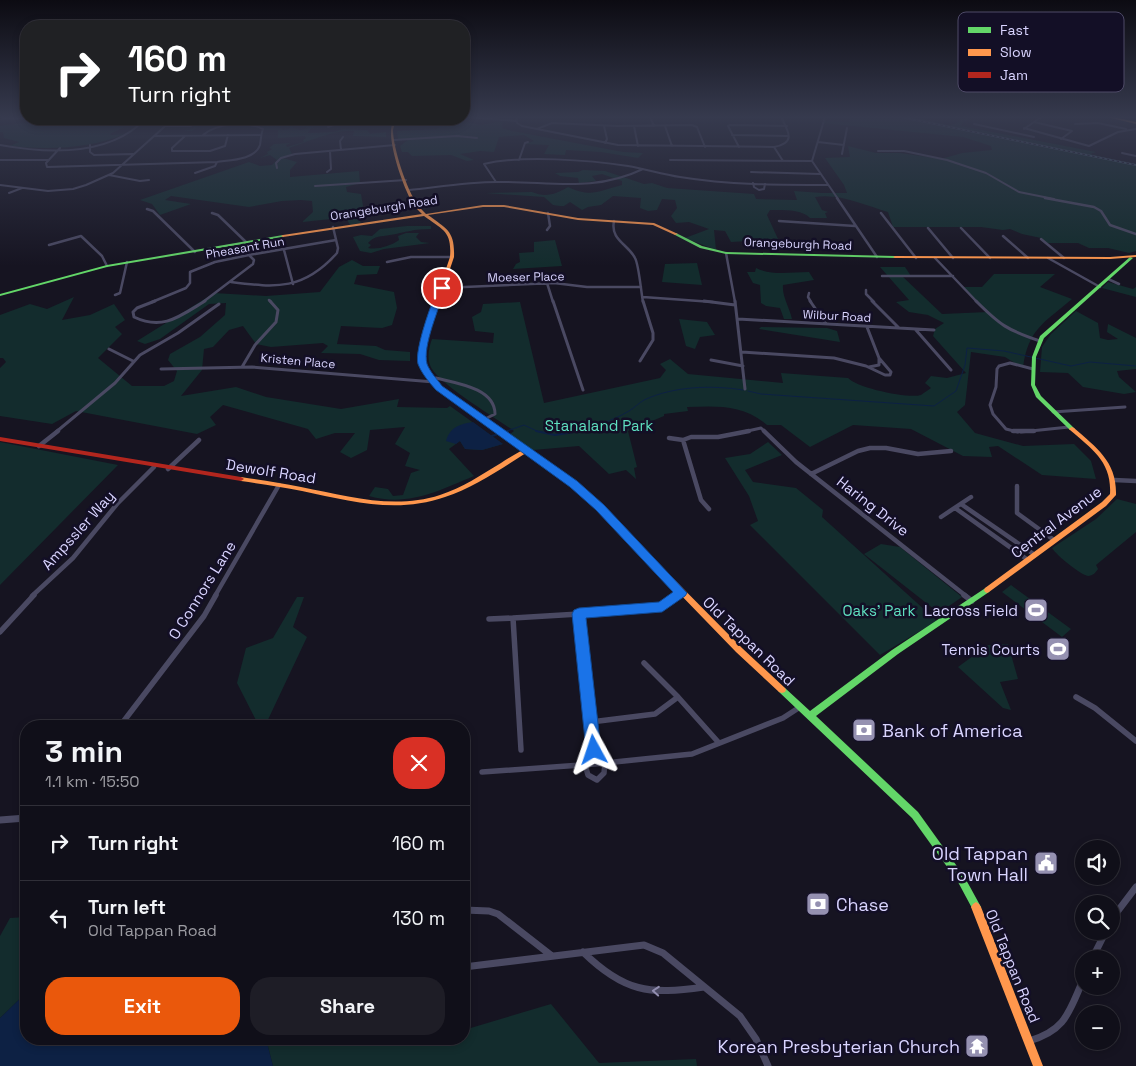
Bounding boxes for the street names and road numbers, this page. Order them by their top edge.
street label: Orangeburgh Road [329,192,439,224]
street label: Pheasant Run [204,233,286,263]
street label: Orangeburgh Road [744,234,852,254]
street label: Moeser Place [487,268,565,286]
street label: Wilbur Road [802,306,872,326]
street label: Kristen Place [260,350,336,372]
street label: Dewolf Road [225,455,317,487]
street label: Haring Drive [833,472,913,540]
street label: Central Avenue [1007,482,1105,562]
street label: Ampssler Way [37,486,119,574]
street label: O Connors Lane [164,537,240,643]
street label: Old Tappan Road [699,592,799,690]
street label: Old Tappan Road [982,906,1044,1026]

